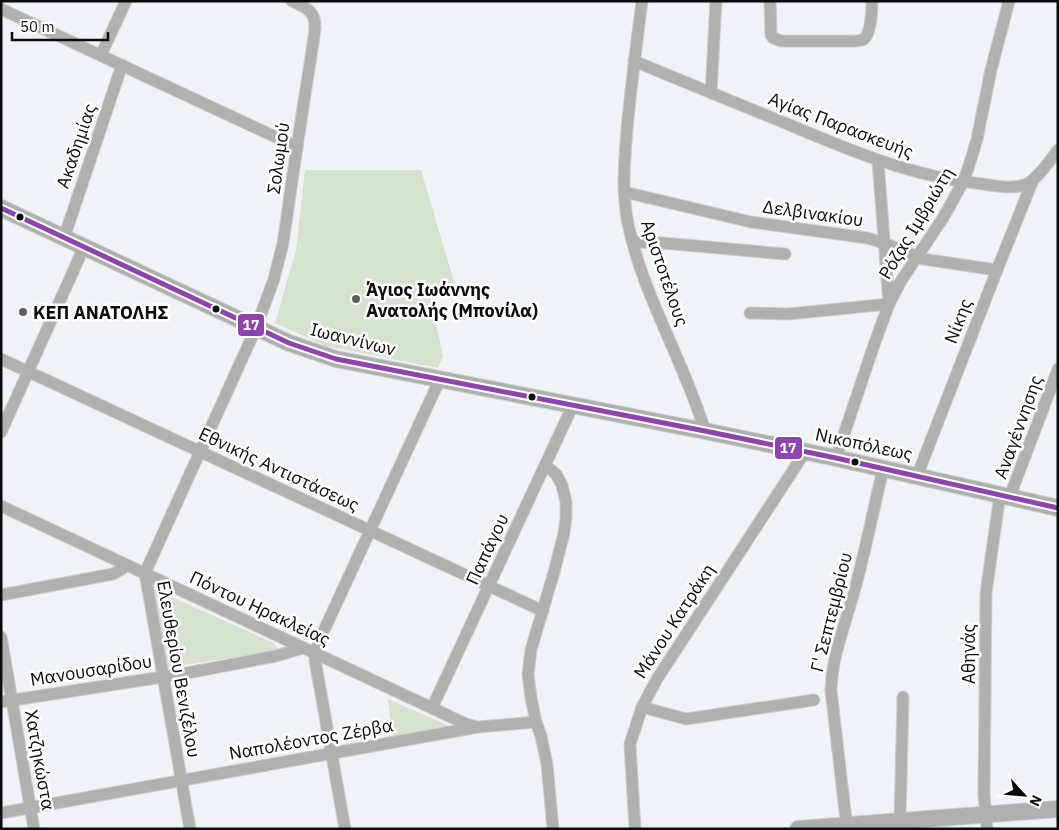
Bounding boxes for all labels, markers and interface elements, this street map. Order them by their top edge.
scale bar [12,10,109,42]
text: 50 m [20,17,55,36]
street label: Αγίας Παρασκευής [765,87,917,163]
street label: Ακαδημίας [51,100,101,192]
street label: Σολωμού [262,121,294,195]
street label: Ρόζας Ιμβριώτη [873,163,959,283]
street label: Δελβινακίου [761,195,865,231]
unlabelled marker [15,212,25,222]
street label: Αριστοτέλους [636,217,694,330]
place label: Άγιος Ιωάννης Ανατολής (Μπονίλα) [366,278,538,322]
marker: Άγιος Ιωάννης Ανατολής (Μπονίλα) [350,293,362,305]
street label: Νίκης [939,295,977,347]
place label: ΚΕΠ ΑΝΑΤΟΛΗΣ [33,301,168,324]
unlabelled marker [211,304,221,314]
marker: ΚΕΠ ΑΝΑΤΟΛΗΣ [17,306,29,318]
line badge: 17 [237,313,265,337]
text: 17 [243,316,259,334]
street label: Ιωαννίνων [308,317,398,361]
street label: Αναγέννησης [989,372,1047,482]
unlabelled marker [527,392,537,402]
street label: Εθνικής Αντιστάσεως [195,422,363,516]
street label: Νικοπόλεως [813,422,915,466]
line badge: 17 [774,436,803,460]
text: 17 [780,439,796,457]
unlabelled marker [850,457,860,467]
street label: Παπάγου [461,510,513,588]
street label: Γ' Σεπτεμβρίου [805,550,857,674]
street label: Μάνου Κατράκη [628,559,720,683]
street label: Πόντου Ηρακλείας [186,565,334,651]
street label: Ελευθερίου Βενιζέλου [152,579,206,759]
street label: Αθηνάς [957,623,980,684]
street label: Μανουσαρίδου [28,649,154,691]
street label: Χατζηκώστα [20,708,60,812]
street label: Ναπολέοντος Ζέρβα [227,713,395,765]
north arrow [999,770,1049,820]
text: N [1025,792,1046,809]

